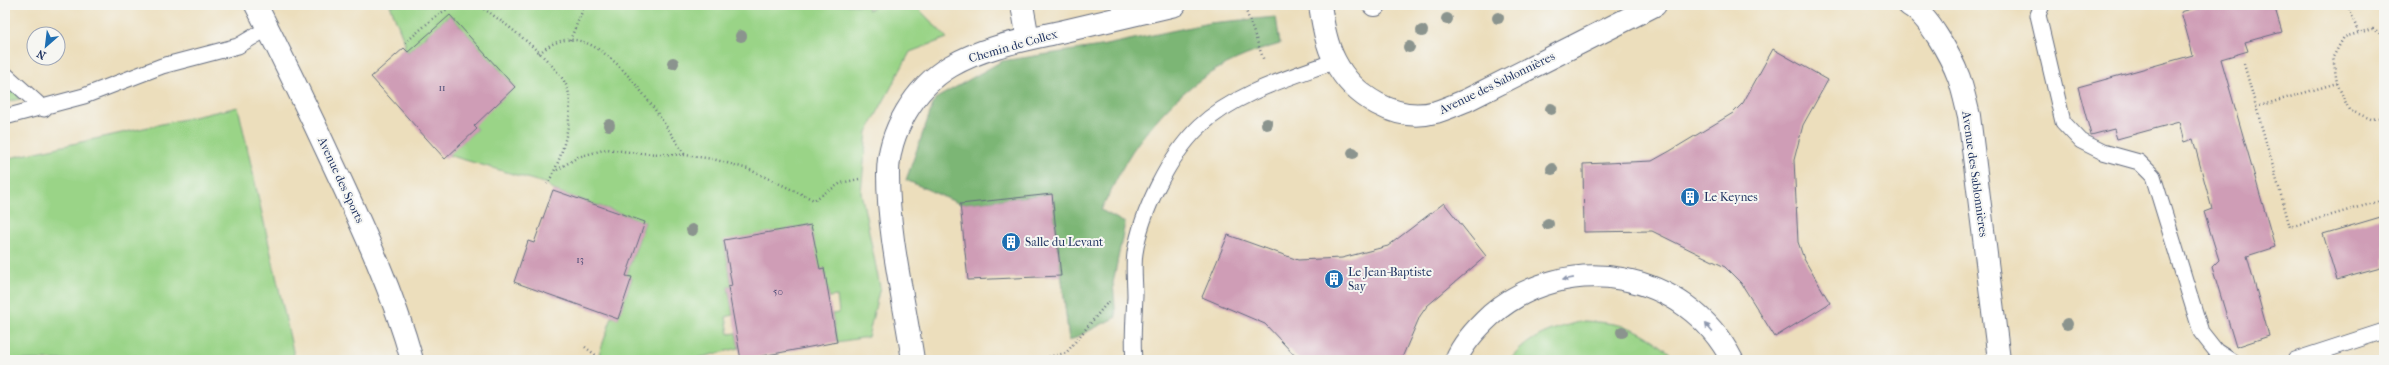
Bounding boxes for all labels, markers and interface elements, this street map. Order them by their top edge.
north arrow [26,26,66,66]
street label: Chemin de Collex [967,26,1060,65]
text: N [34,46,48,62]
street label: Avenue des Sablonnières [1436,49,1558,117]
house number: 11 [438,82,446,94]
street label: Avenue des Sablonnières [1959,109,1991,238]
street label: Avenue des Sports [315,134,367,226]
building icon: Le Keynes [1679,186,1701,208]
place label: Le Keynes [1704,190,1758,204]
building icon: Salle du Levant [1000,231,1022,253]
place label: Salle du Levant [1025,235,1104,249]
house number: 13 [576,254,584,266]
place label: Le Jean-Baptiste Say [1348,265,1432,293]
building icon: Le Jean-Baptiste Say [1323,268,1345,290]
one-way arrow [1562,276,1574,282]
house number: 50 [773,286,783,298]
one-way arrow [1705,323,1714,334]

